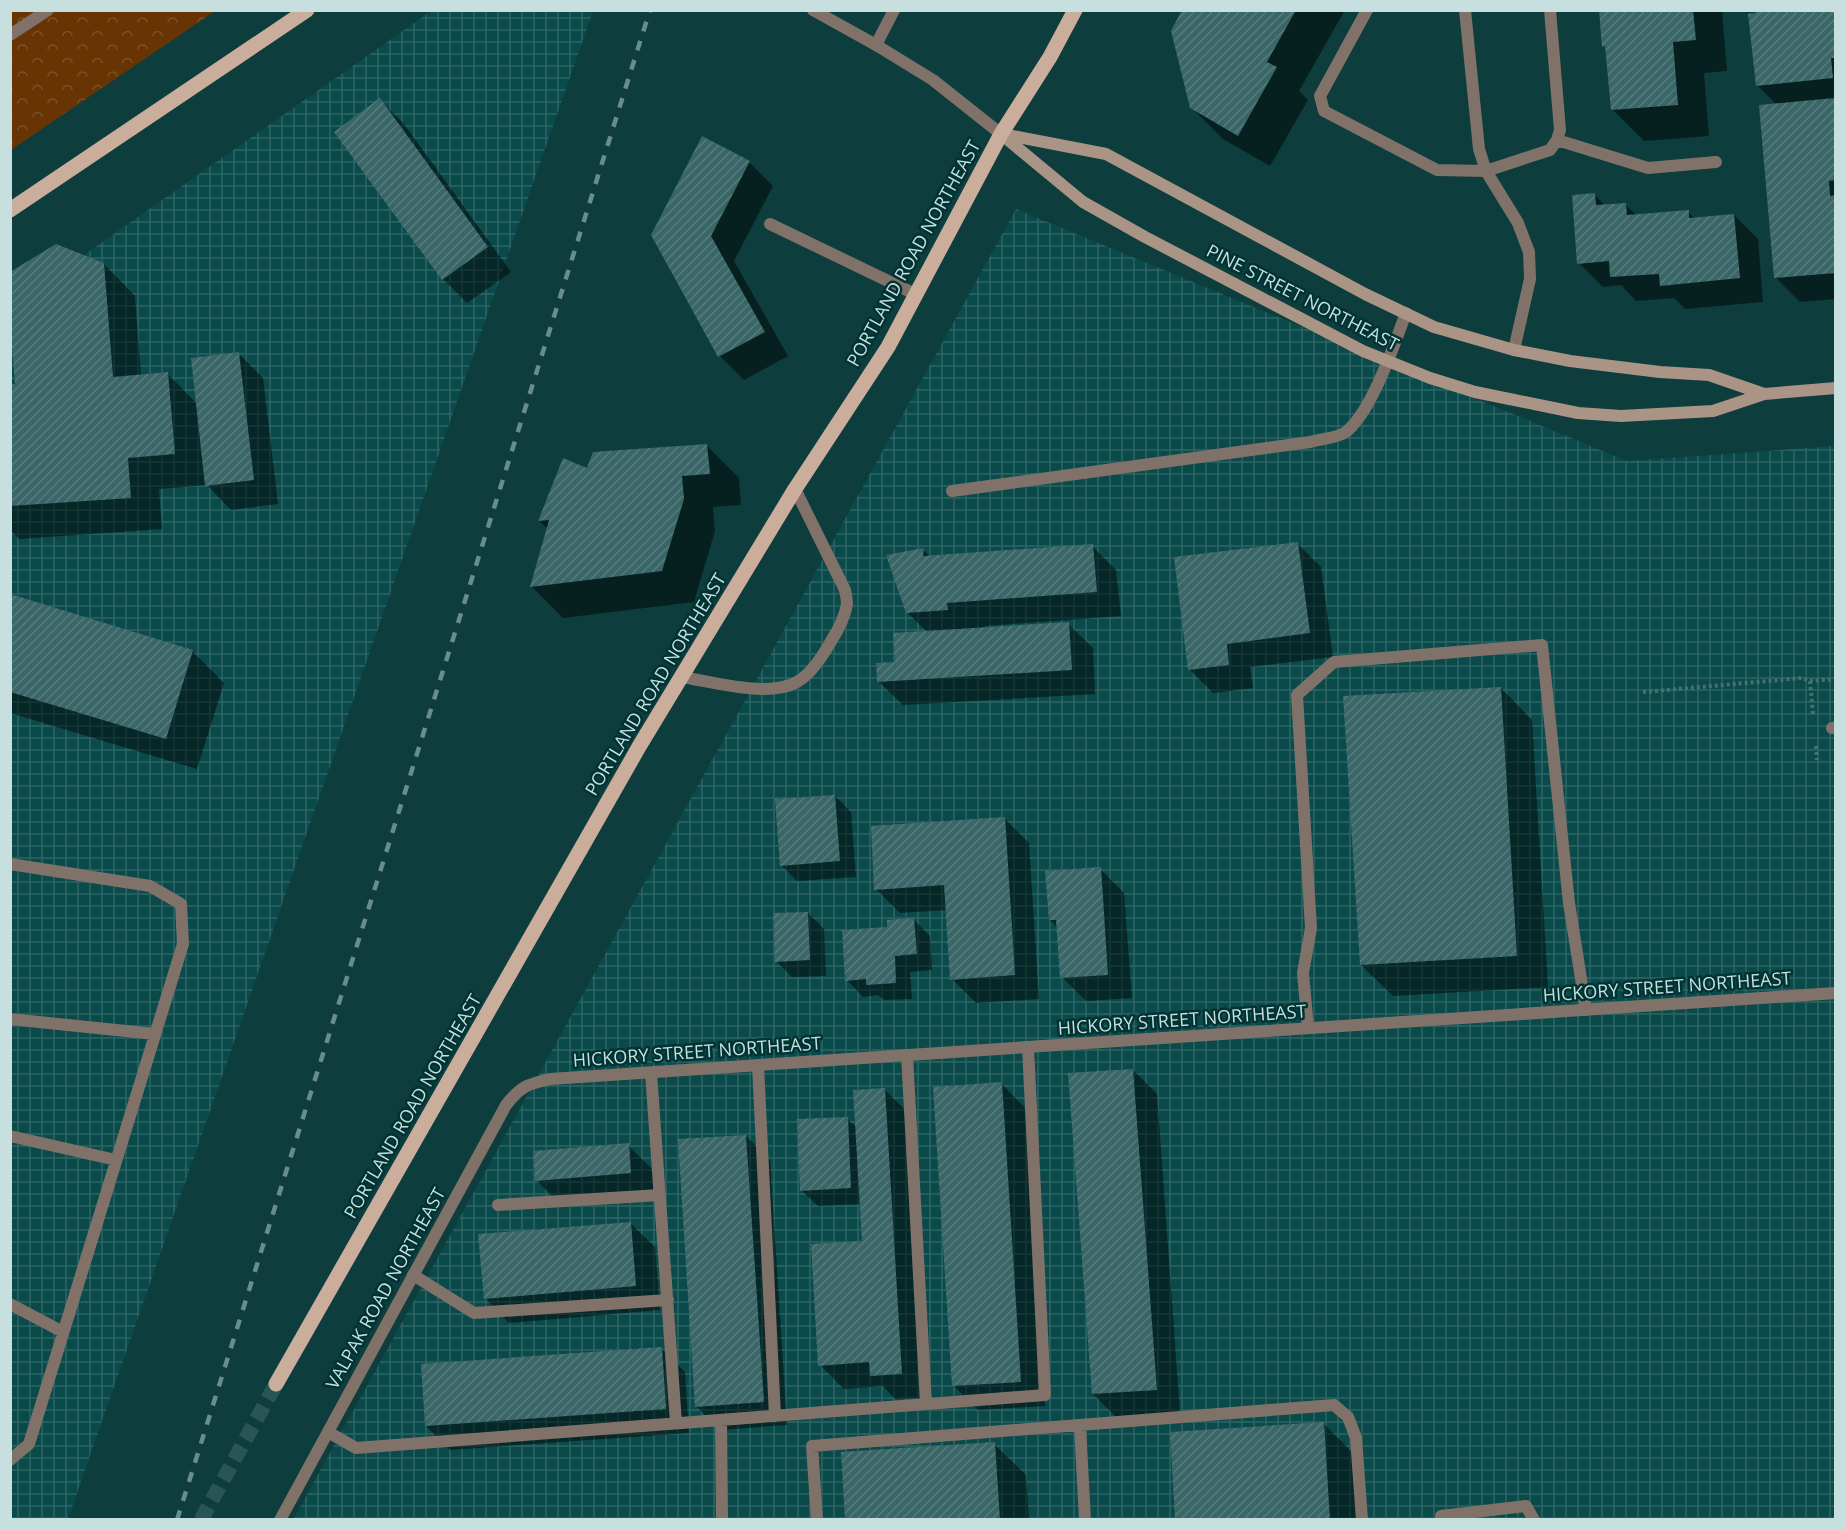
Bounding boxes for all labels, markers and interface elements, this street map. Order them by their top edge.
street label: PORTLAND ROAD NORTHEAST [841,136,985,370]
street label: PINE STREET NORTHEAST [1203,238,1403,356]
street label: PORTLAND ROAD NORTHEAST [579,568,731,800]
street label: HICKORY STREET NORTHEAST [1542,965,1792,1007]
street label: PORTLAND ROAD NORTHEAST [338,989,486,1222]
street label: HICKORY STREET NORTHEAST [1057,998,1307,1040]
street label: HICKORY STREET NORTHEAST [572,1030,822,1072]
street label: VALPAK ROAD NORTHEAST [320,1183,450,1393]

